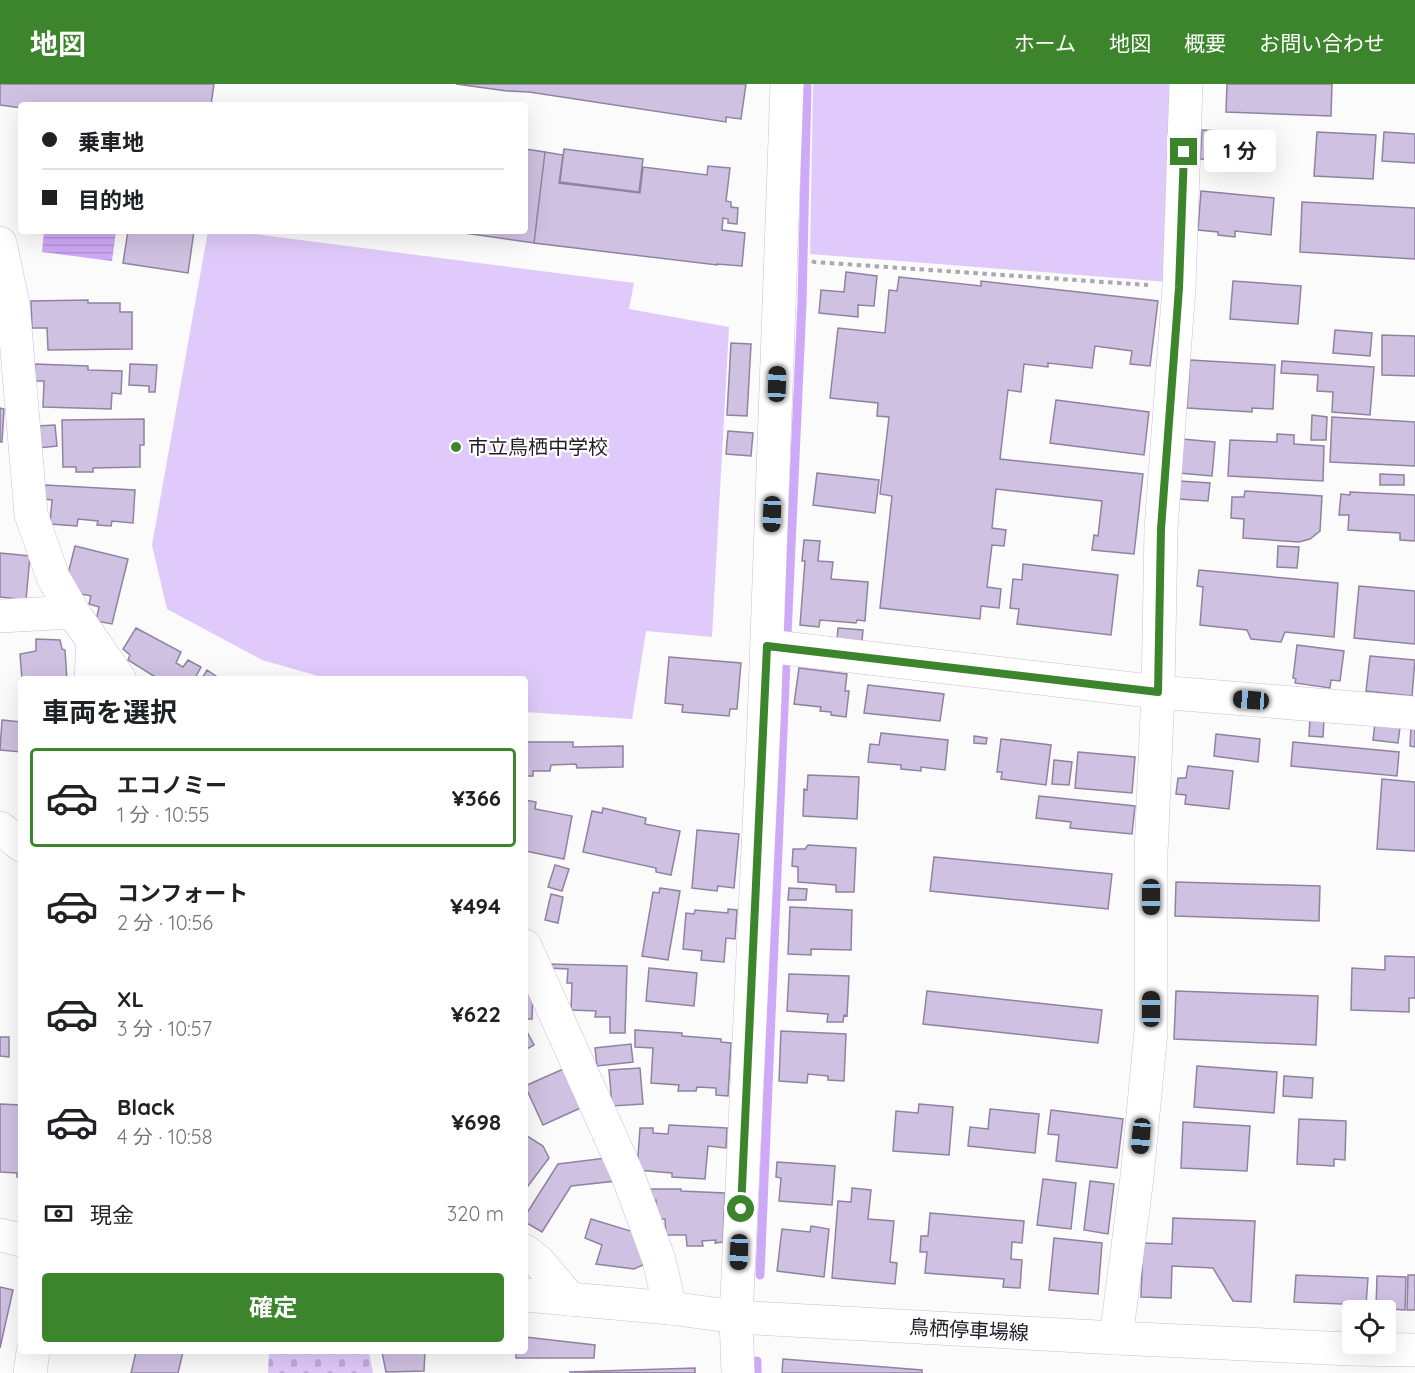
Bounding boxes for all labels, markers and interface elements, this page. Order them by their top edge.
text: 地図 [30,26,86,61]
text: ホーム [1014,30,1076,56]
text: 地図 [1109,30,1151,56]
text: 概要 [1184,30,1226,56]
text: お問い合わせ [1259,30,1385,56]
text: 乗車地 [78,128,144,156]
callout: 1 分 [1205,131,1277,173]
route end [1170,138,1197,165]
text: 1 分 [1223,138,1257,163]
text: 目的地 [78,186,144,214]
car [767,366,787,402]
place label: 市立鳥栖中学校 [468,434,608,459]
marker: 市立鳥栖中学校 [449,440,463,454]
car [762,496,782,532]
car [1232,690,1270,710]
text: 車両を選択 [42,695,177,729]
icon: car [45,771,99,825]
text: エコノミー [117,771,227,799]
text: ¥366 [452,784,501,812]
text: 1 分 · 10:55 [117,802,210,827]
icon: car [45,879,99,933]
text: コンフォート [117,879,248,907]
car [1142,879,1160,915]
text: ¥494 [450,892,501,920]
text: 2 分 · 10:56 [117,910,213,935]
text: XL [117,985,144,1013]
icon: car [45,987,99,1041]
car [1142,991,1160,1027]
text: ¥622 [451,1000,501,1028]
text: 3 分 · 10:57 [117,1016,212,1041]
text: Black [117,1093,175,1121]
icon: car [45,1095,99,1149]
text: ¥698 [451,1108,501,1136]
car [1130,1117,1152,1155]
text: 4 分 · 10:58 [117,1124,213,1149]
route start [727,1195,754,1222]
icon: cash [42,1197,75,1230]
text: 現金 [90,1201,134,1229]
text: 320 m [447,1201,504,1226]
car [729,1234,749,1270]
button: 確定 [42,1273,504,1342]
map controls [1342,1300,1396,1354]
button: locate [1342,1300,1396,1354]
street label: 鳥栖停車場線 [908,1314,1030,1345]

